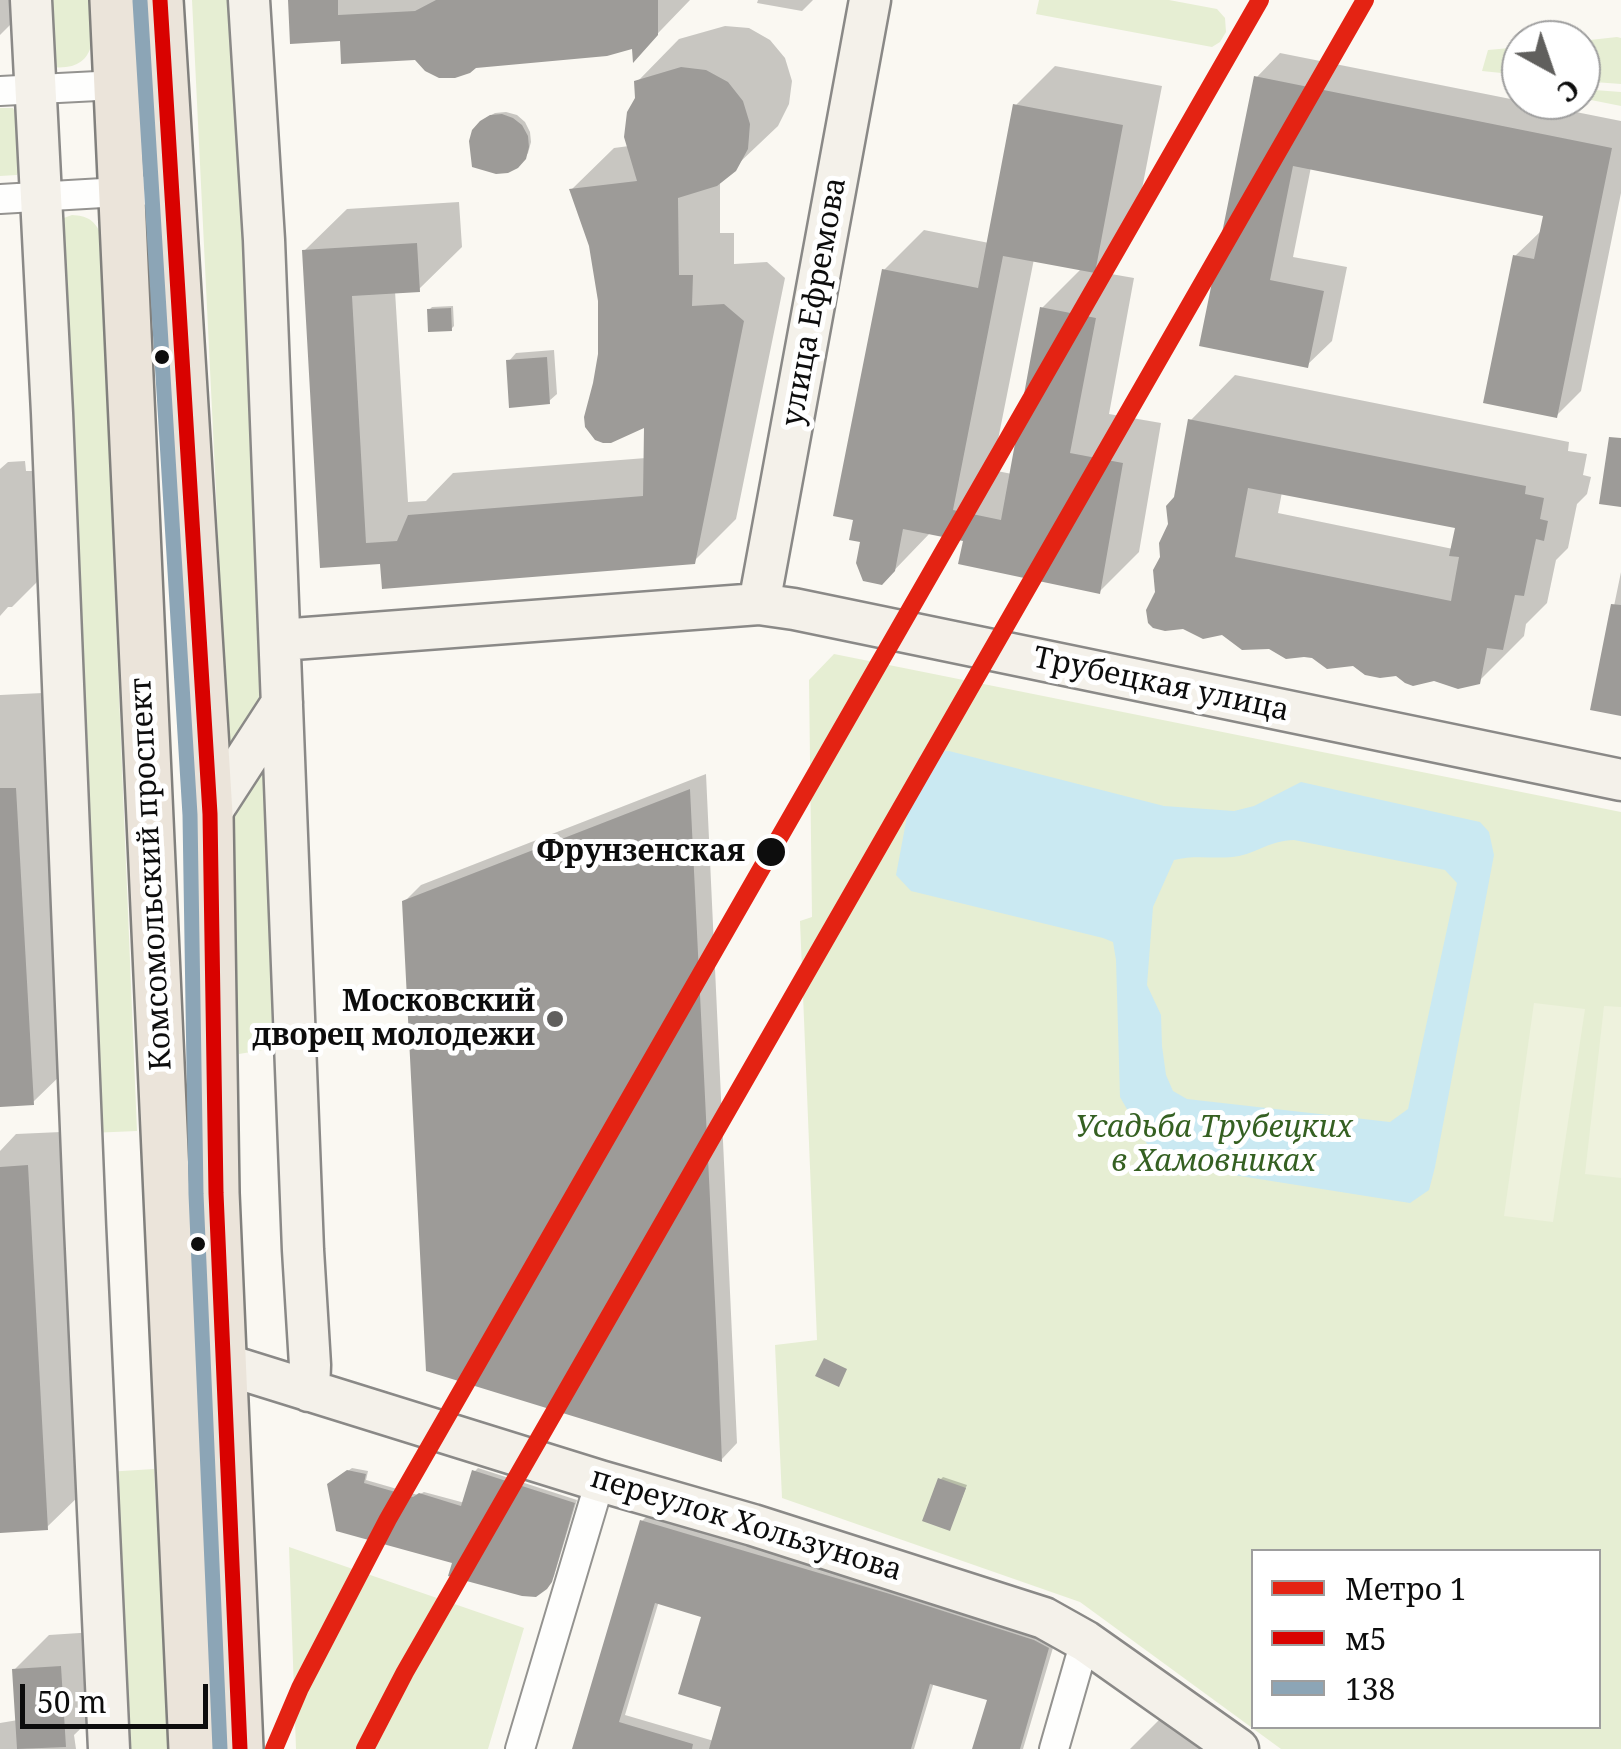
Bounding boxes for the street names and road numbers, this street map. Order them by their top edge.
street label: улица Ефремова [775,175,855,429]
street label: Трубецкая улица [1030,640,1292,730]
street label: Комсомольский проспект [124,677,180,1071]
street label: переулок Хользунова [586,1460,906,1590]

